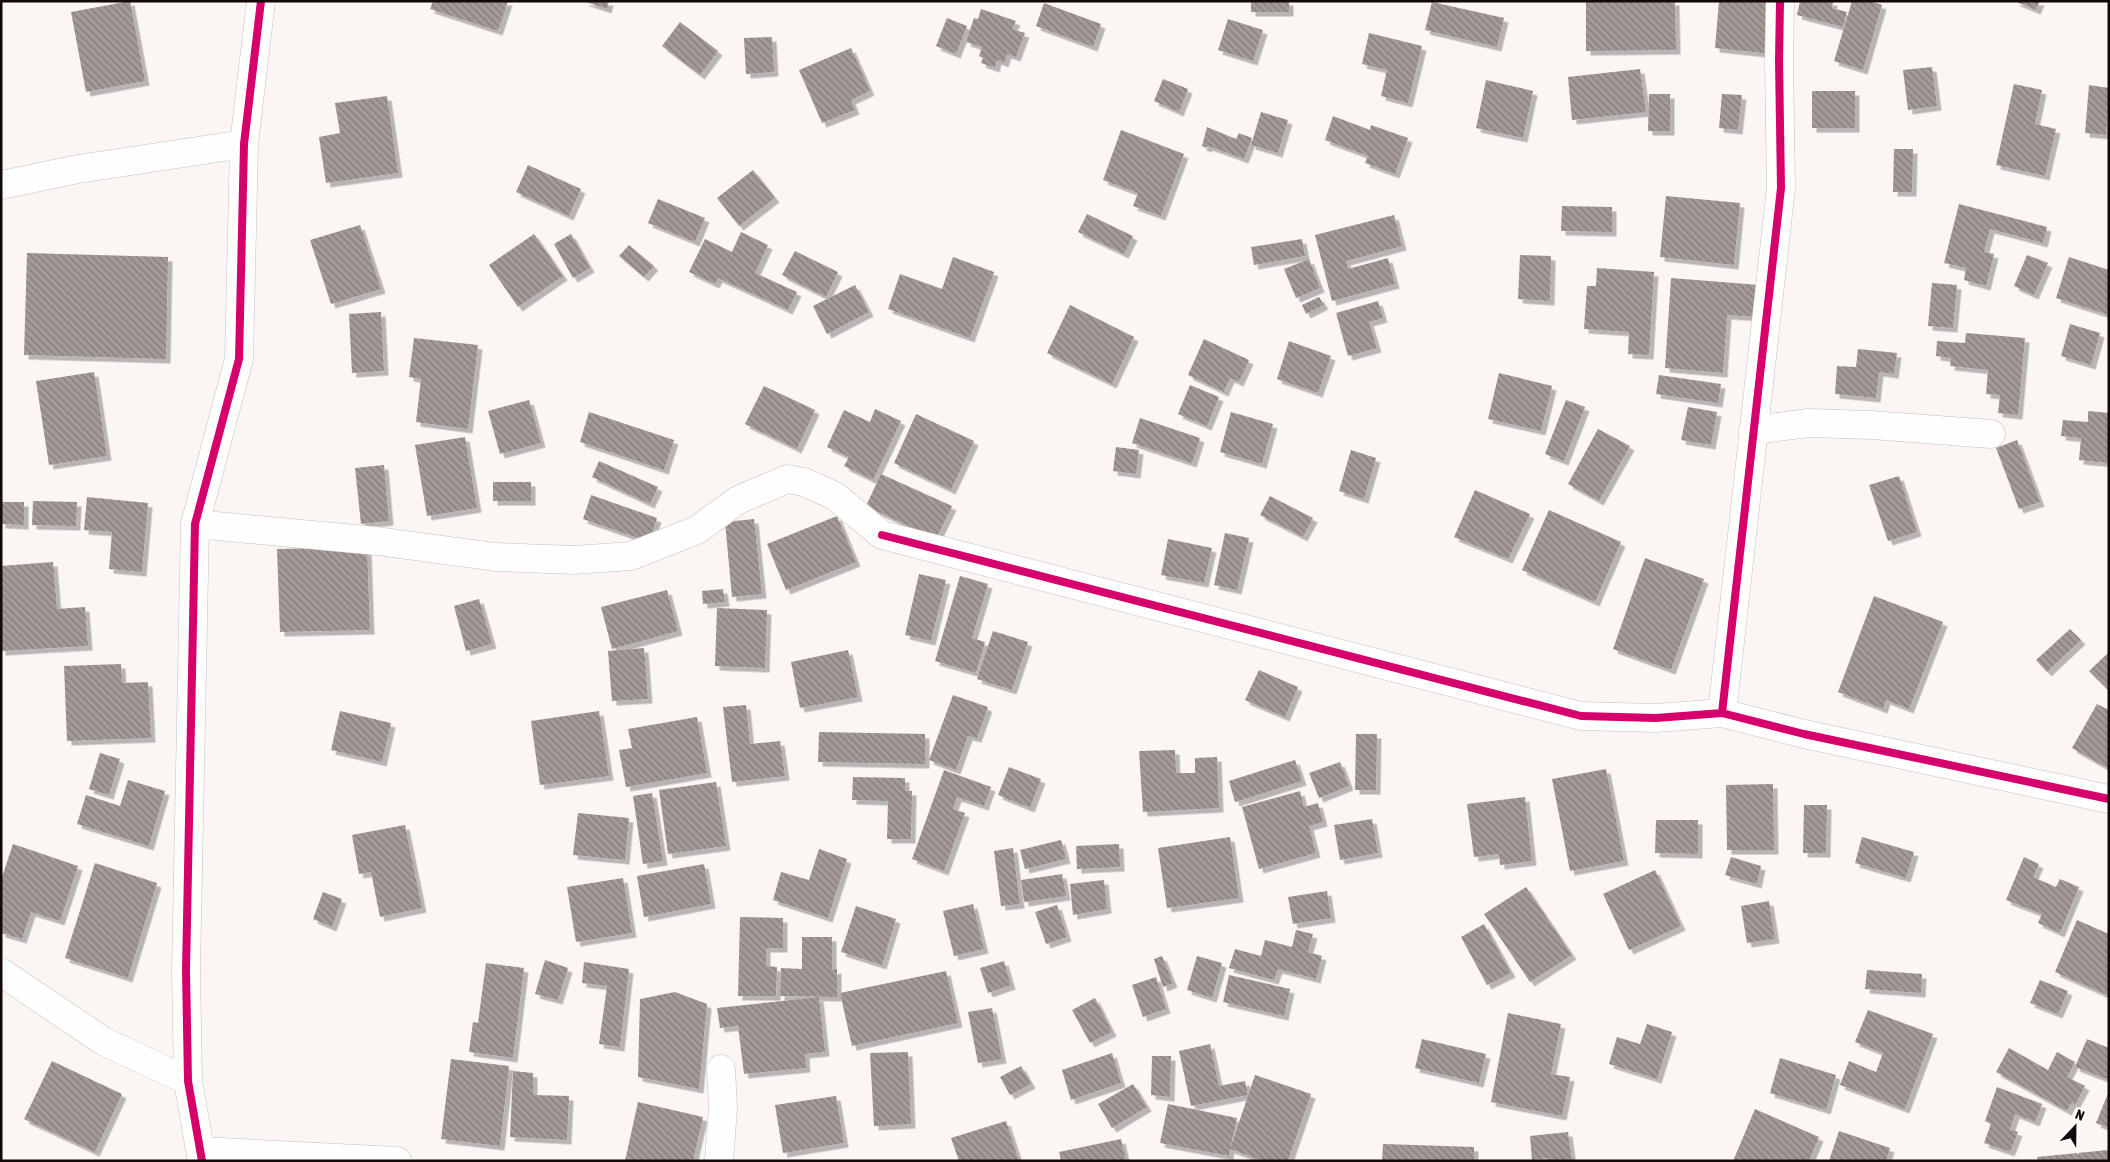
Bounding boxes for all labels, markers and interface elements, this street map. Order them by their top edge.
north arrow [2050,1102,2100,1152]
text: N [2073,1106,2087,1124]

